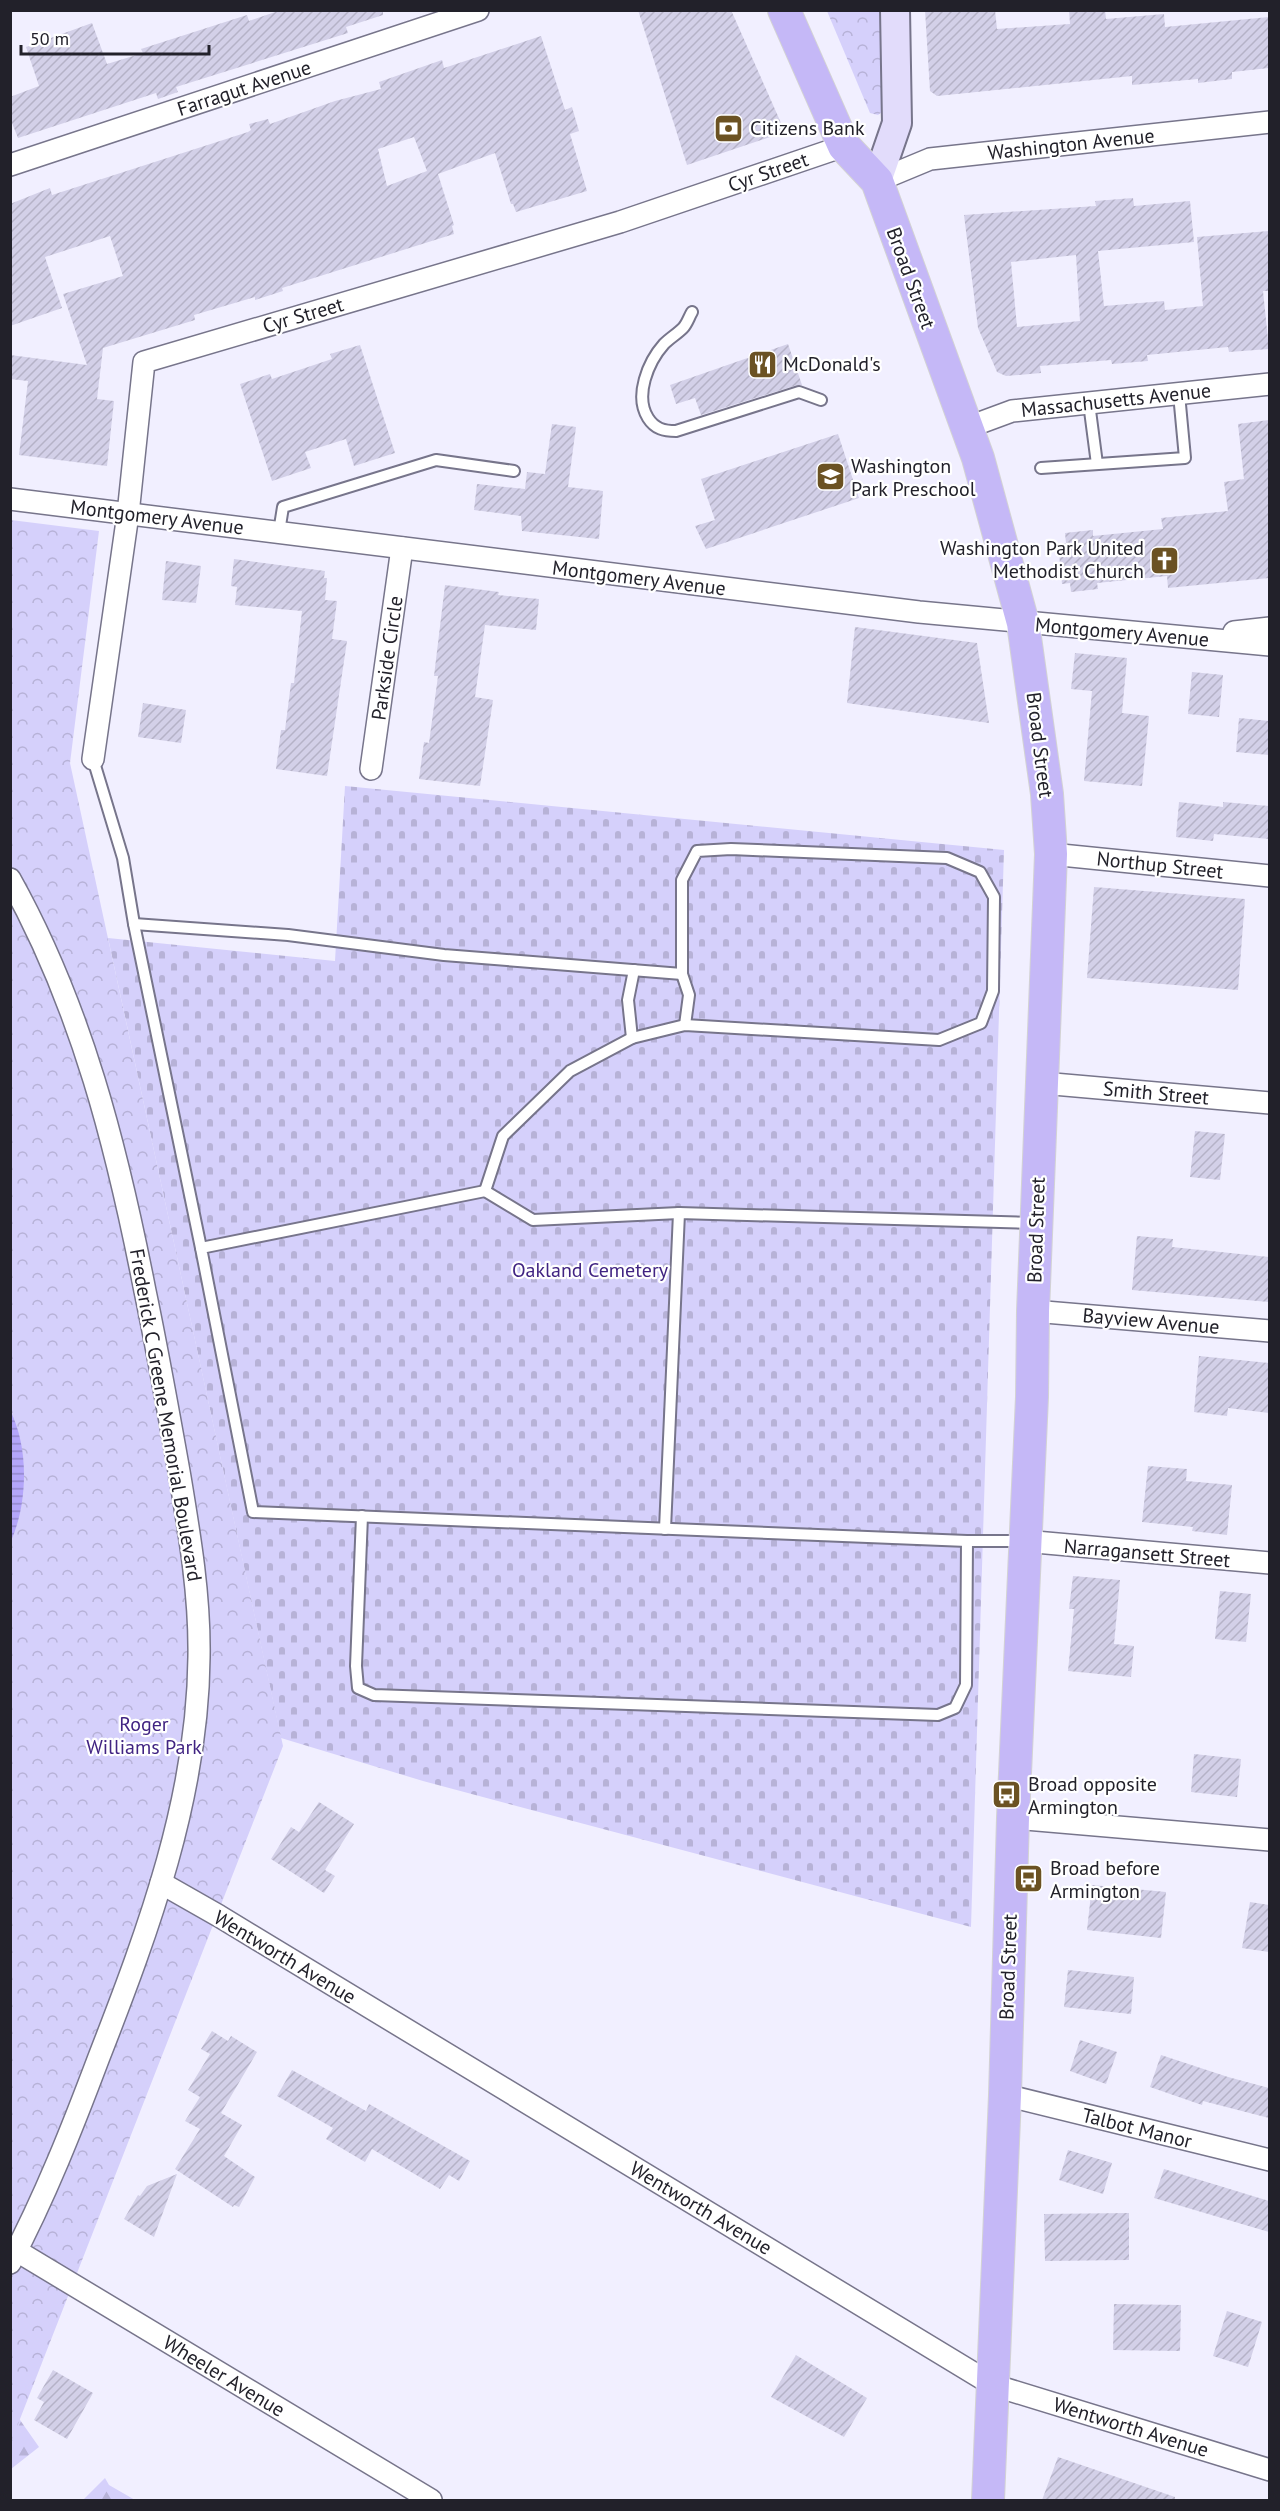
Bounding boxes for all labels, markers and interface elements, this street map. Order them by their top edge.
scale bar [21,18,208,56]
text: 50 m [30,27,69,50]
street label: Farragut Avenue [174,54,314,122]
bank icon: Citizens Bank [713,112,745,144]
place label: Citizens Bank [750,115,865,141]
street label: Washington Avenue [986,122,1156,166]
street label: Cyr Street [724,146,812,198]
street label: Broad Street [881,224,941,333]
street label: Cyr Street [259,291,347,339]
restaurant icon: McDonald's [746,348,778,380]
place label: McDonald's [783,351,881,377]
street label: Massachusetts Avenue [1020,377,1212,423]
place label: Washington Park Preschool [851,453,976,502]
school or university icon: Washington Park Preschool [814,461,846,493]
street label: Montgomery Avenue [69,493,245,541]
place label: Washington Park United Methodist Church [940,535,1144,584]
church icon: Washington Park United Methodist Church [1149,544,1181,576]
street label: Montgomery Avenue [551,554,727,602]
street label: Parkside Circle [365,594,409,722]
street label: Montgomery Avenue [1034,611,1210,653]
street label: Broad Street [1021,691,1059,800]
street label: Northup Street [1095,845,1225,885]
street label: Smith Street [1102,1075,1210,1111]
street label: Broad Street [1021,1176,1051,1284]
street label: Frederick C Greene Memorial Boulevard [124,1247,208,1583]
park label: Oakland Cemetery [512,1257,669,1283]
street label: Bayview Avenue [1081,1302,1221,1340]
street label: Narragansett Street [1063,1533,1232,1573]
park label: Roger Williams Park [86,1711,202,1760]
place label: Broad opposite Armington [1028,1771,1157,1820]
bus stop icon: Broad opposite Armington [991,1779,1023,1811]
place label: Broad before Armington [1050,1855,1160,1904]
bus stop icon: Broad before Armington [1013,1863,1045,1895]
street label: Wentworth Avenue [209,1904,361,2010]
street label: Broad Street [993,1913,1023,2021]
street label: Talbot Manor [1079,2102,1195,2154]
street label: Wentworth Avenue [625,2155,777,2261]
street label: Wheeler Avenue [158,2329,290,2423]
street label: Wentworth Avenue [1050,2391,1212,2463]

